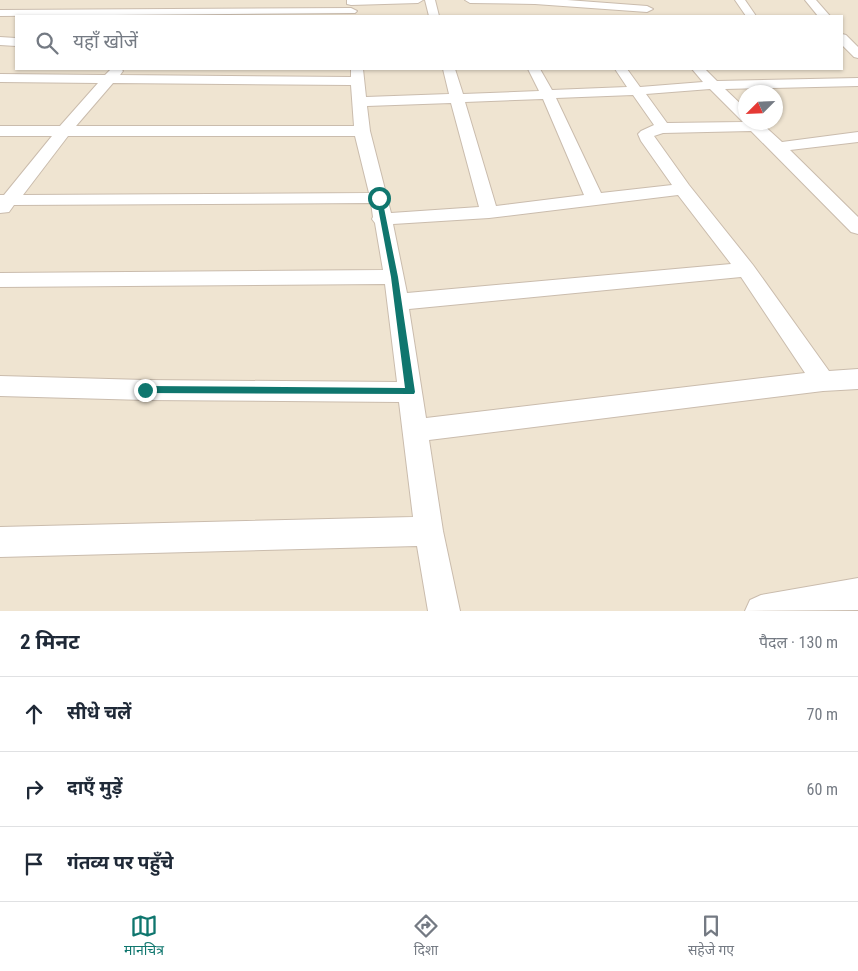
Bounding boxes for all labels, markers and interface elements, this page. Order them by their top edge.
search box [15,15,843,70]
icon: search [33,29,61,57]
text: यहाँ खोजें [73,30,138,53]
north arrow [738,85,783,130]
route start [368,187,391,210]
route end [134,379,157,402]
text: 2 मिनट [20,630,80,654]
text: पैदल · 130 m [759,633,838,652]
icon: ahead [20,700,48,728]
text: सीधे चलें [67,701,131,724]
text: 70 m [806,705,838,724]
icon: right [20,775,48,803]
text: दाएँ मुड़ें [67,776,122,799]
text: 60 m [806,780,838,799]
icon: arrive [20,850,48,878]
text: गंतव्य पर पहुँचे [67,851,173,874]
tab: मानचित्र [124,912,164,961]
tab: दिशा [412,912,440,961]
tab: सहेजे गए [688,912,734,961]

